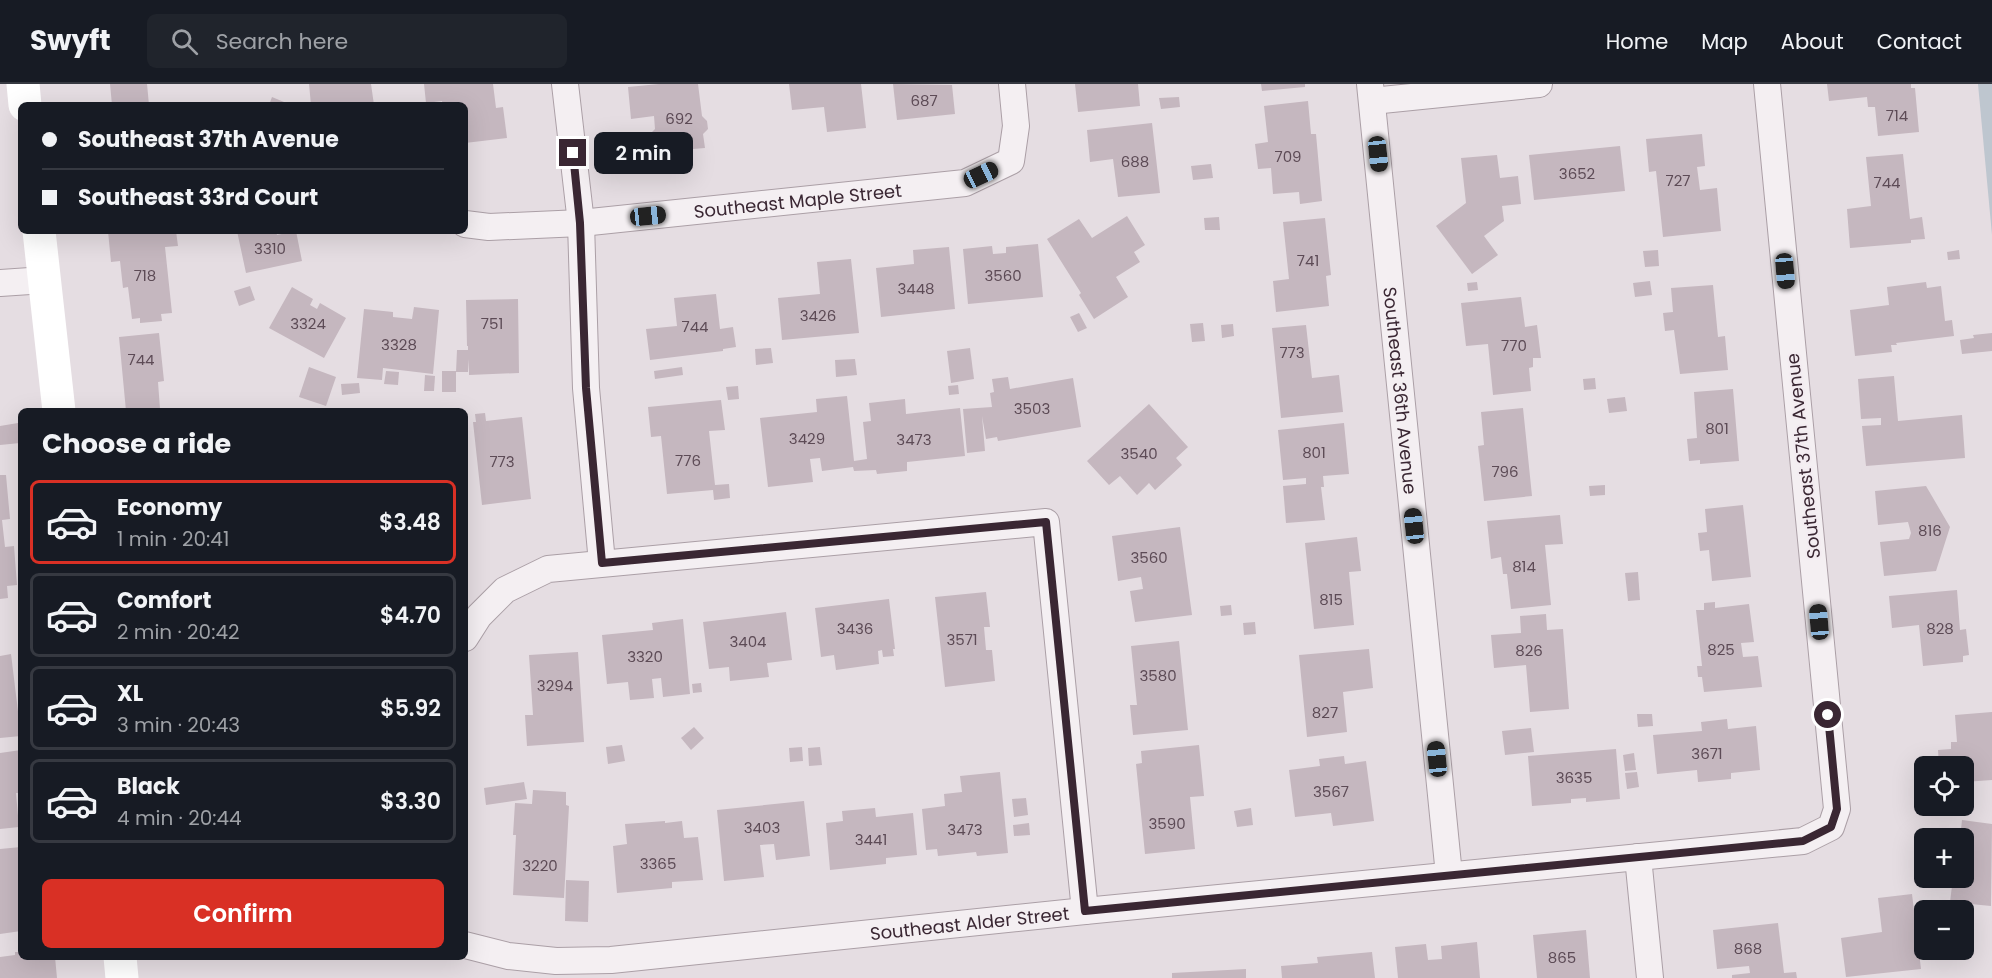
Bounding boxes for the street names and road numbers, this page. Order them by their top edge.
street label: Southeast Maple Street [692,177,903,224]
street label: Southeast 36th Avenue [1378,286,1423,495]
street label: Southeast 37th Avenue [1780,352,1826,560]
street label: Southeast Alder Street [869,900,1070,946]

